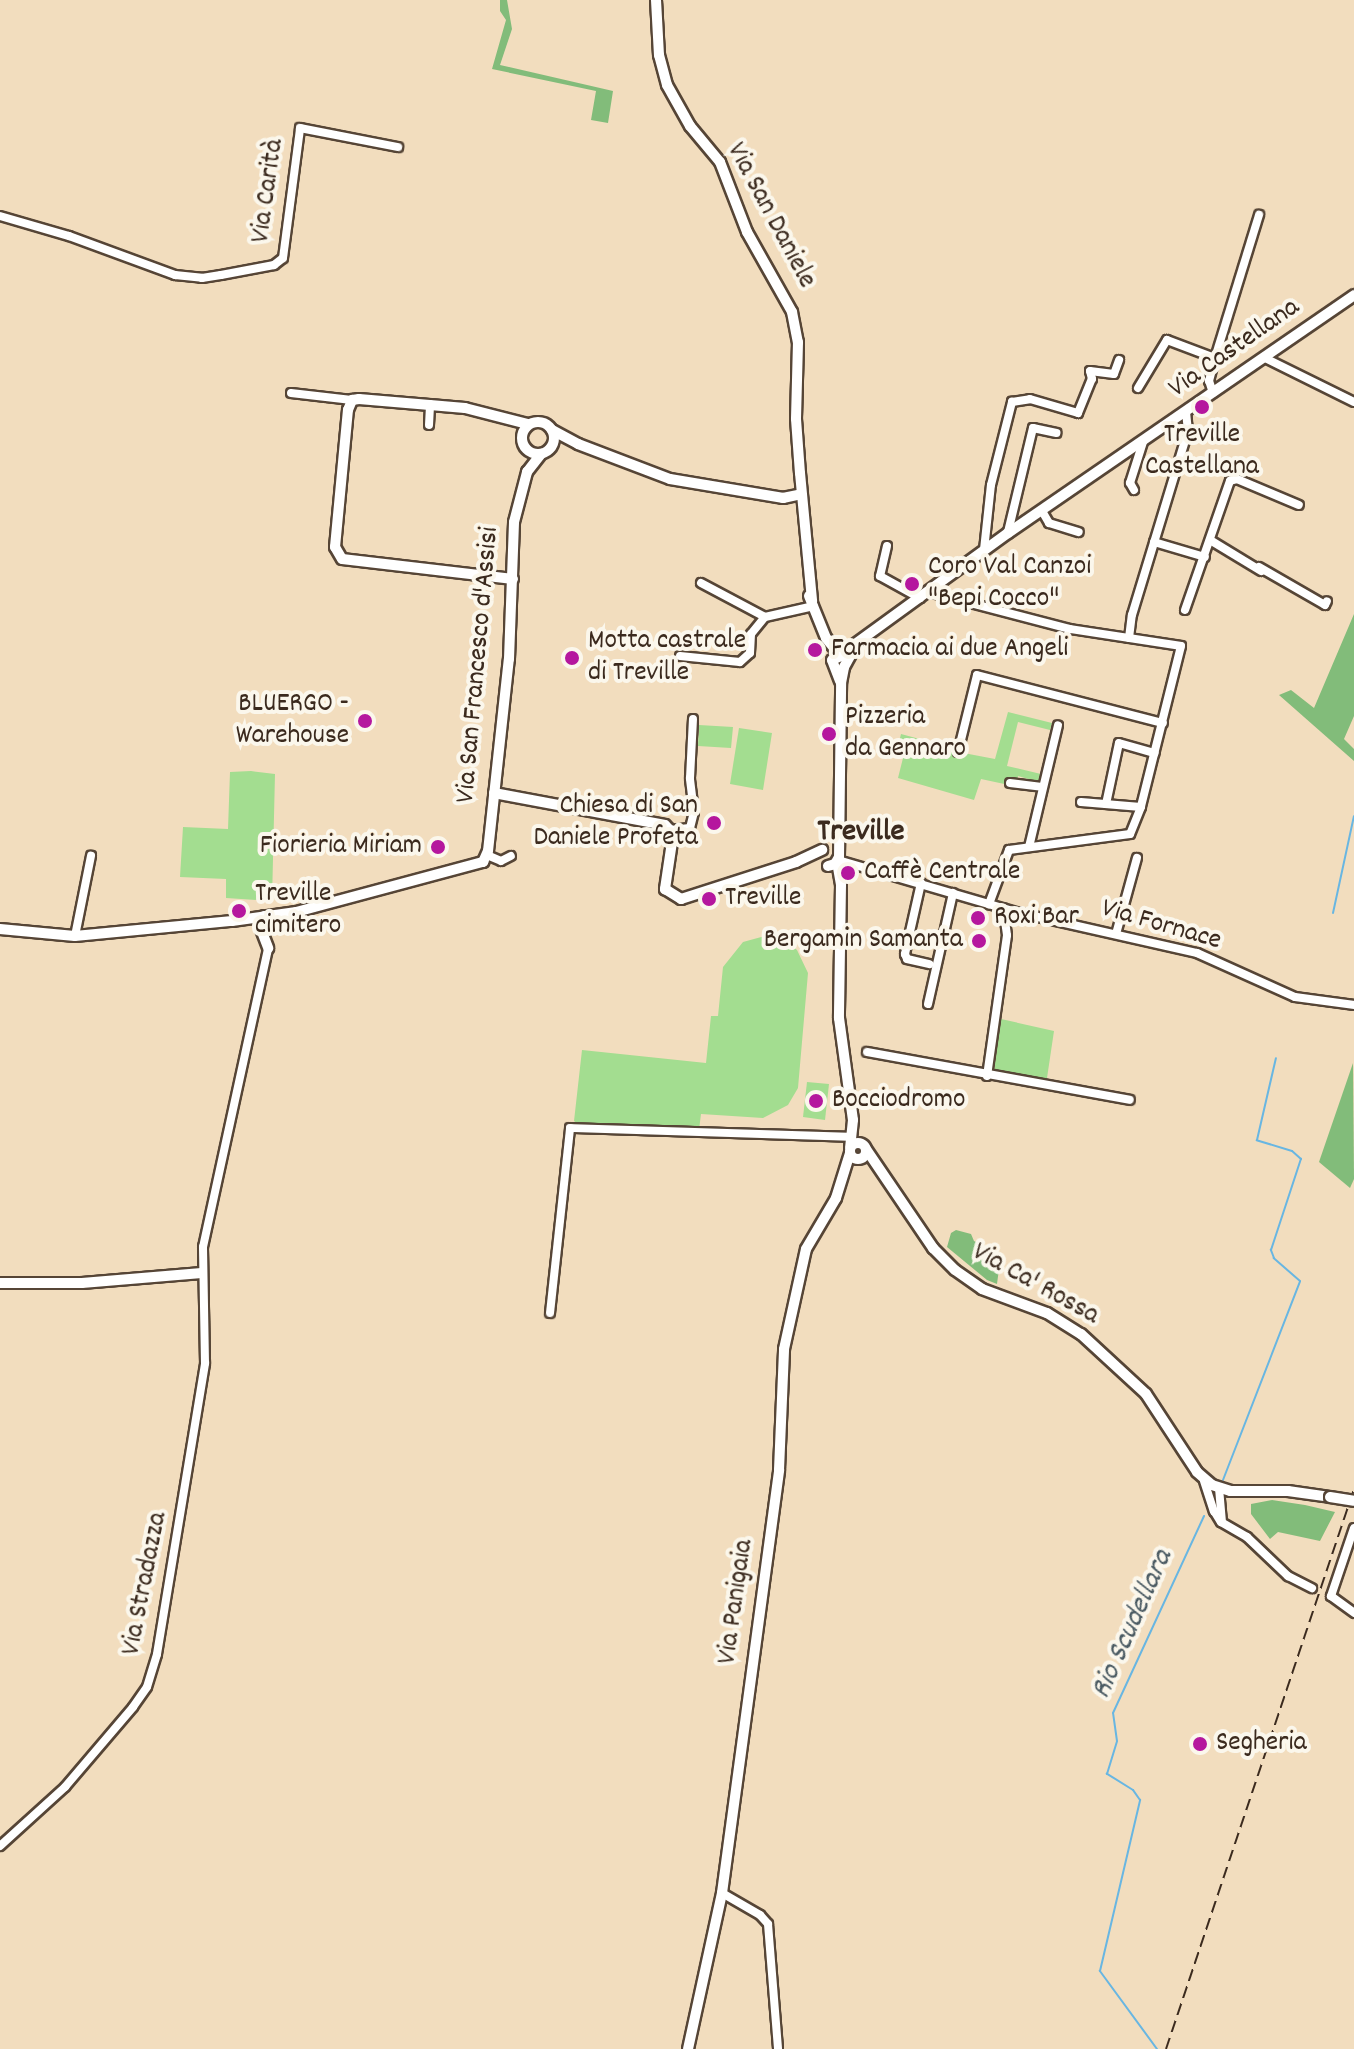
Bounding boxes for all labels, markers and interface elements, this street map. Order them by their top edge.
street label: Via Carità [245,137,293,245]
street label: Via San Daniele [718,138,822,294]
street label: Via Castellana [1163,292,1307,406]
marker: Treville Castellana [1193,398,1211,416]
place label: Treville Castellana [1145,419,1259,485]
street label: Via San Francesco d'Assisi [450,526,508,804]
place label: Coro Val Canzoi "Bepi Cocco" [928,551,1091,617]
marker: Coro Val Canzoi "Bepi Cocco" [903,575,921,593]
place label: Motta castrale di Treville [588,625,746,691]
place label: Farmacia ai due Angeli [831,633,1068,667]
marker: Farmacia ai due Angeli [806,641,824,659]
marker: Motta castrale di Treville [563,649,581,667]
place label: BLUERGO - Warehouse [236,688,349,754]
place label: Pizzeria da Gennaro [845,701,966,767]
marker: BLUERGO - Warehouse [356,712,374,730]
marker: Pizzeria da Gennaro [820,725,838,743]
place label: Chiesa di San Daniele Profeta [533,790,698,856]
marker: Chiesa di San Daniele Profeta [705,814,723,832]
district label: Treville [817,814,905,852]
place label: Fiorieria Miriam [260,830,422,864]
marker: Fiorieria Miriam [429,838,447,856]
place label: Caffè Centrale [864,856,1020,890]
marker: Caffè Centrale [839,864,857,882]
place label: Treville cimitero [255,878,341,944]
place label: Treville [725,882,801,916]
marker: Treville [700,890,718,908]
street label: Via Fornace [1097,893,1225,959]
place label: Roxi Bar [994,901,1079,935]
marker: Treville cimitero [230,902,248,920]
marker: Roxi Bar [969,909,987,927]
place label: Bergamin Samanta [764,924,963,958]
marker: Bergamin Samanta [970,932,988,950]
place label: Bocciodromo [832,1084,966,1118]
marker: Bocciodromo [807,1092,825,1110]
street label: Via Ca' Rossa [966,1236,1104,1334]
street label: Via Stradazza [116,1510,176,1658]
street label: Via Panigaia [712,1537,762,1667]
water label: Rio Scudellara [1085,1545,1183,1705]
place label: Segheria [1216,1727,1307,1761]
marker: Segheria [1191,1735,1209,1753]

